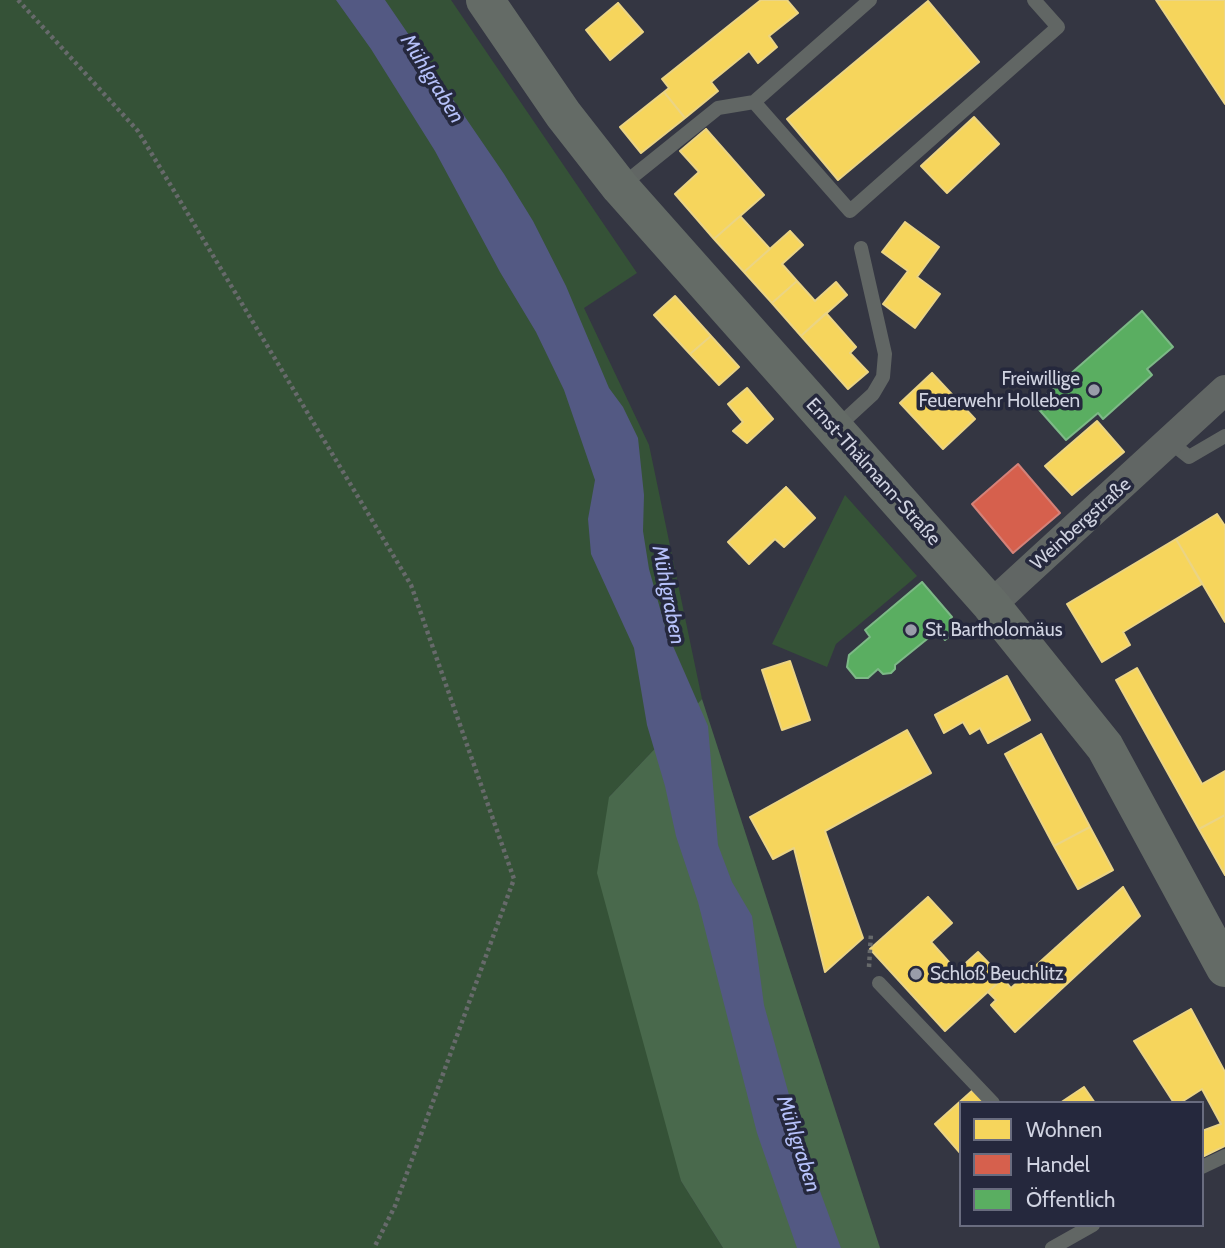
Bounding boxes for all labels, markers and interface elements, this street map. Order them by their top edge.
water label: Mühlgraben [395,30,469,128]
place label: Freiwillige Feuerwehr Holleben [918,368,1080,412]
marker: Freiwillige Feuerwehr Holleben [1086,382,1102,398]
street label: Ernst-Thälmann-Straße [801,394,945,550]
street label: Weinbergstraße [1026,473,1136,575]
water label: Mühlgraben [646,543,690,647]
place label: St. Bartholomäus [925,619,1063,641]
marker: St. Bartholomäus [903,622,919,638]
place label: Schloß Beuchlitz [930,963,1064,985]
marker: Schloß Beuchlitz [908,966,924,982]
water label: Mühlgraben [771,1092,825,1196]
legend [959,1101,1204,1227]
text: Wohnen [1026,1117,1102,1142]
text: Handel [1026,1152,1090,1177]
text: Öffentlich [1026,1187,1115,1212]

